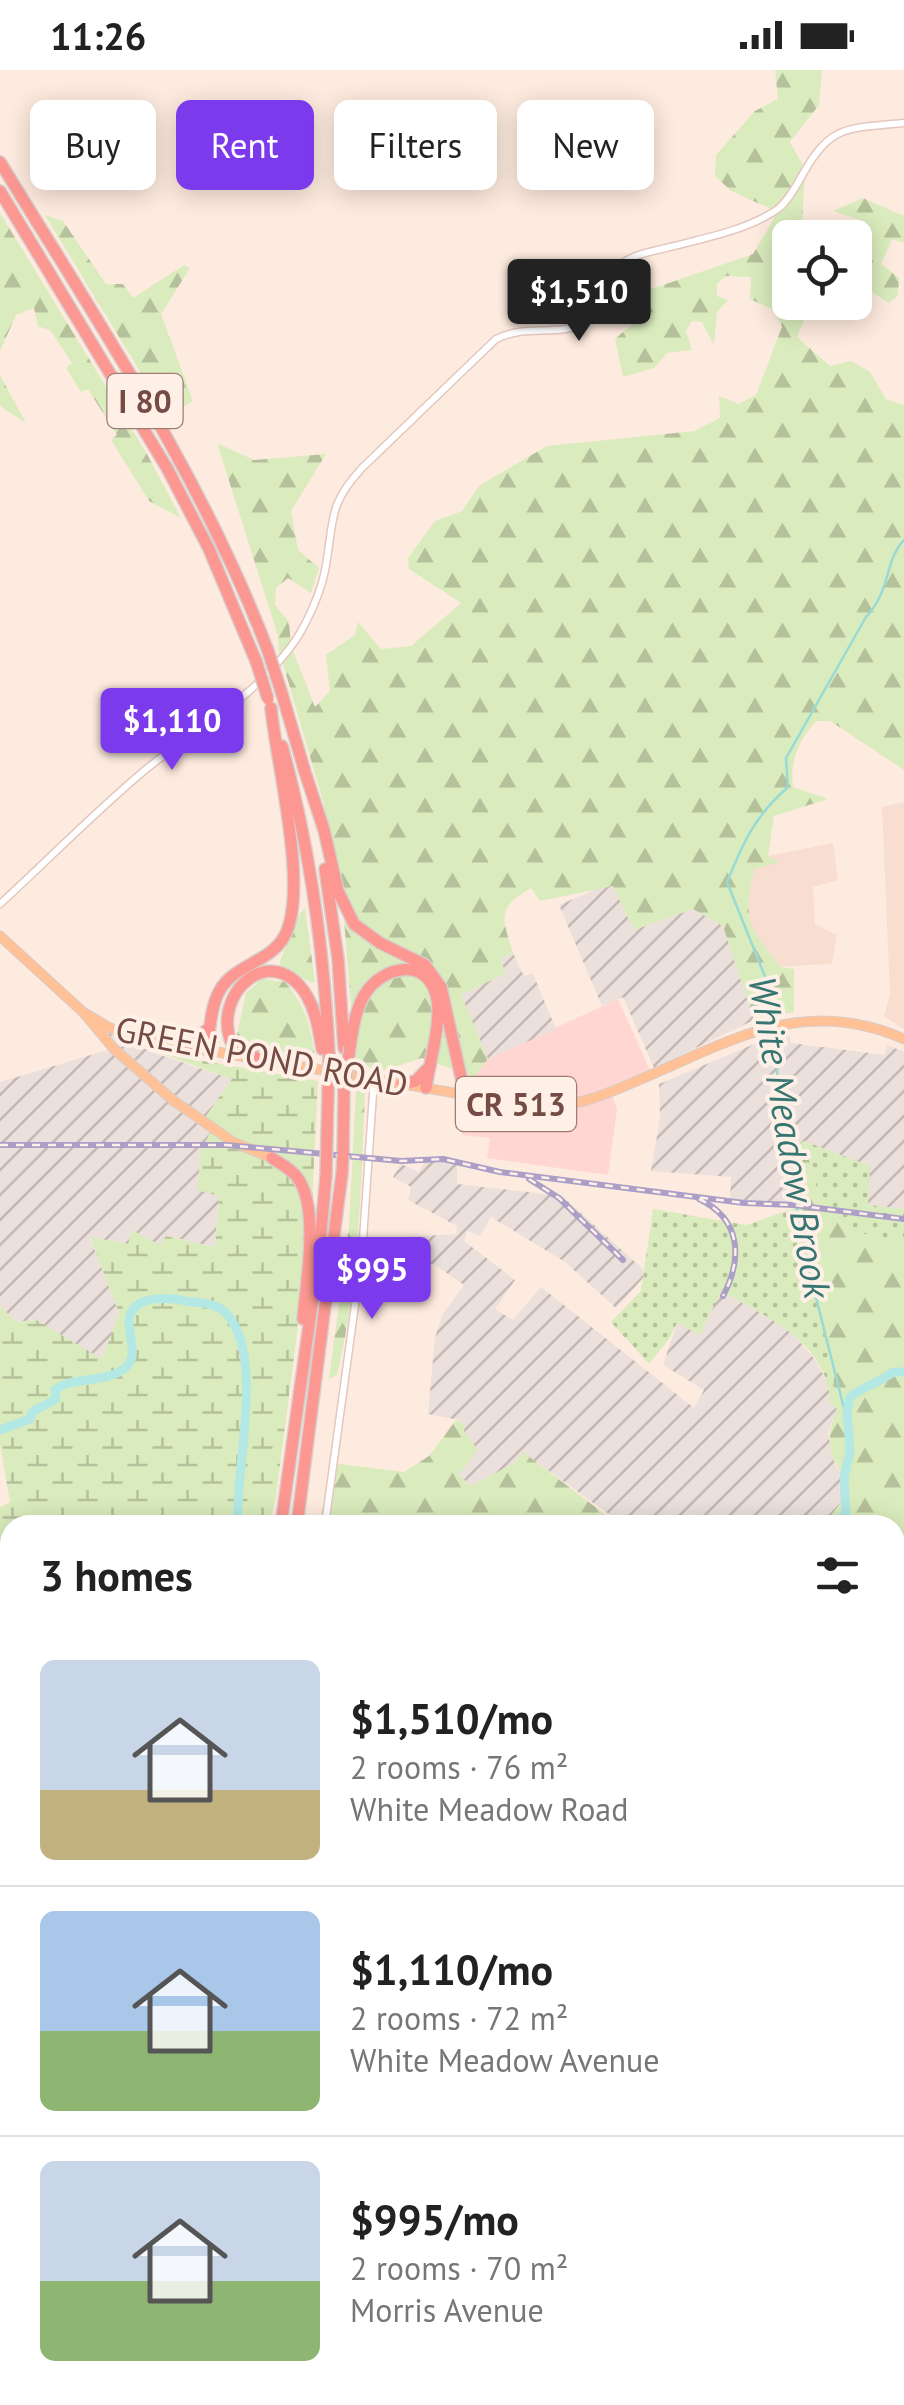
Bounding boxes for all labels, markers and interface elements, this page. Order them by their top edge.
text: 11:26 [50,11,146,60]
chip: Buy [30,100,156,190]
chip: Rent [176,100,314,190]
chip: Filters [334,100,497,190]
chip: New [517,100,654,190]
map controls [772,220,872,320]
button: locate [772,220,872,320]
pin: $1,510 [498,259,660,344]
text: $1,510 [530,270,628,312]
road number: I 80 [108,374,182,428]
pin: $1,110 [91,688,253,773]
text: $1,110 [123,699,221,741]
water label: White Meadow Brook [739,972,844,1304]
street label: GREEN POND ROAD [112,1005,412,1107]
road number: CR 513 [456,1077,576,1131]
pin: $995 [313,1237,431,1322]
text: $995 [336,1248,408,1290]
text: 3 homes [40,1548,193,1603]
icon: filters [810,1548,865,1603]
text: $1,510/mo [350,1691,553,1746]
icon: home [120,1700,240,1820]
text: 2 rooms · 76 m² [350,1746,568,1788]
text: White Meadow Road [350,1788,628,1830]
text: $1,110/mo [350,1942,553,1997]
icon: home [120,1951,240,2071]
text: 2 rooms · 72 m² [350,1997,568,2039]
text: White Meadow Avenue [350,2039,660,2081]
text: $995/mo [350,2192,519,2247]
icon: home [120,2201,240,2321]
text: 2 rooms · 70 m² [350,2247,568,2289]
text: Morris Avenue [350,2289,544,2331]

